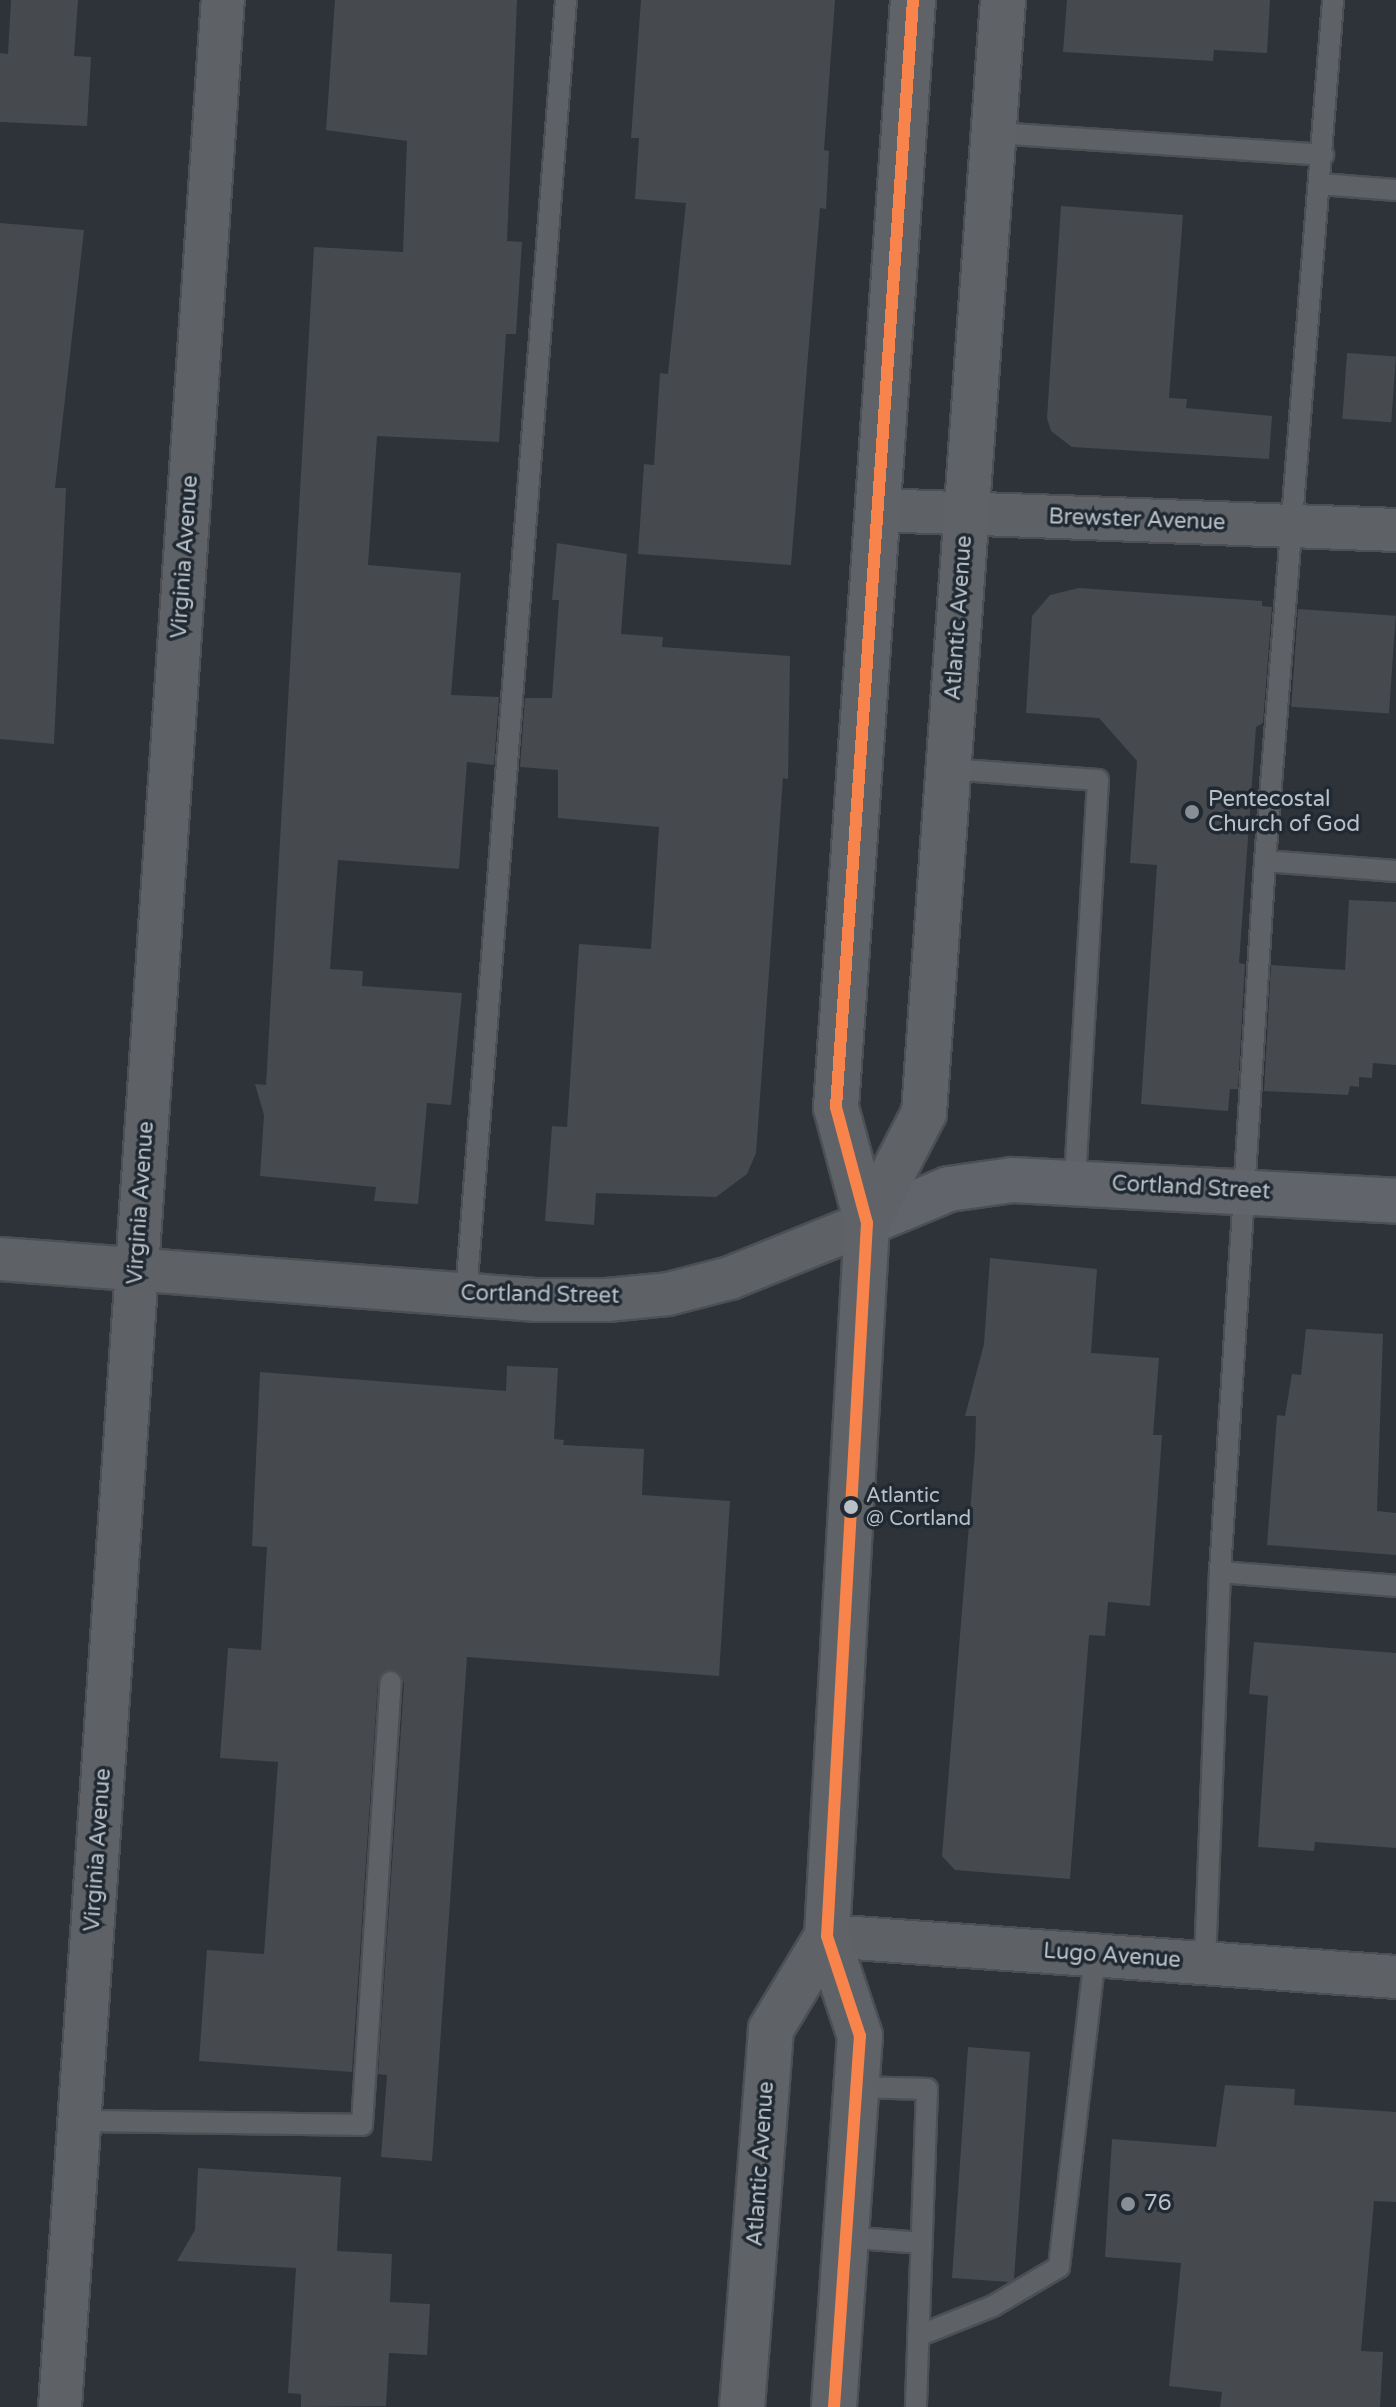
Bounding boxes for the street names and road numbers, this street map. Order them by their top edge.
street label: Virginia Avenue [166,474,204,640]
street label: Brewster Avenue [1048,504,1226,536]
street label: Atlantic Avenue [940,535,978,701]
street label: Virginia Avenue [122,1120,160,1286]
street label: Cortland Street [1111,1171,1271,1205]
street label: Cortland Street [460,1280,620,1310]
street label: Virginia Avenue [79,1767,117,1933]
street label: Lugo Avenue [1042,1938,1182,1974]
street label: Atlantic Avenue [742,2081,780,2247]

